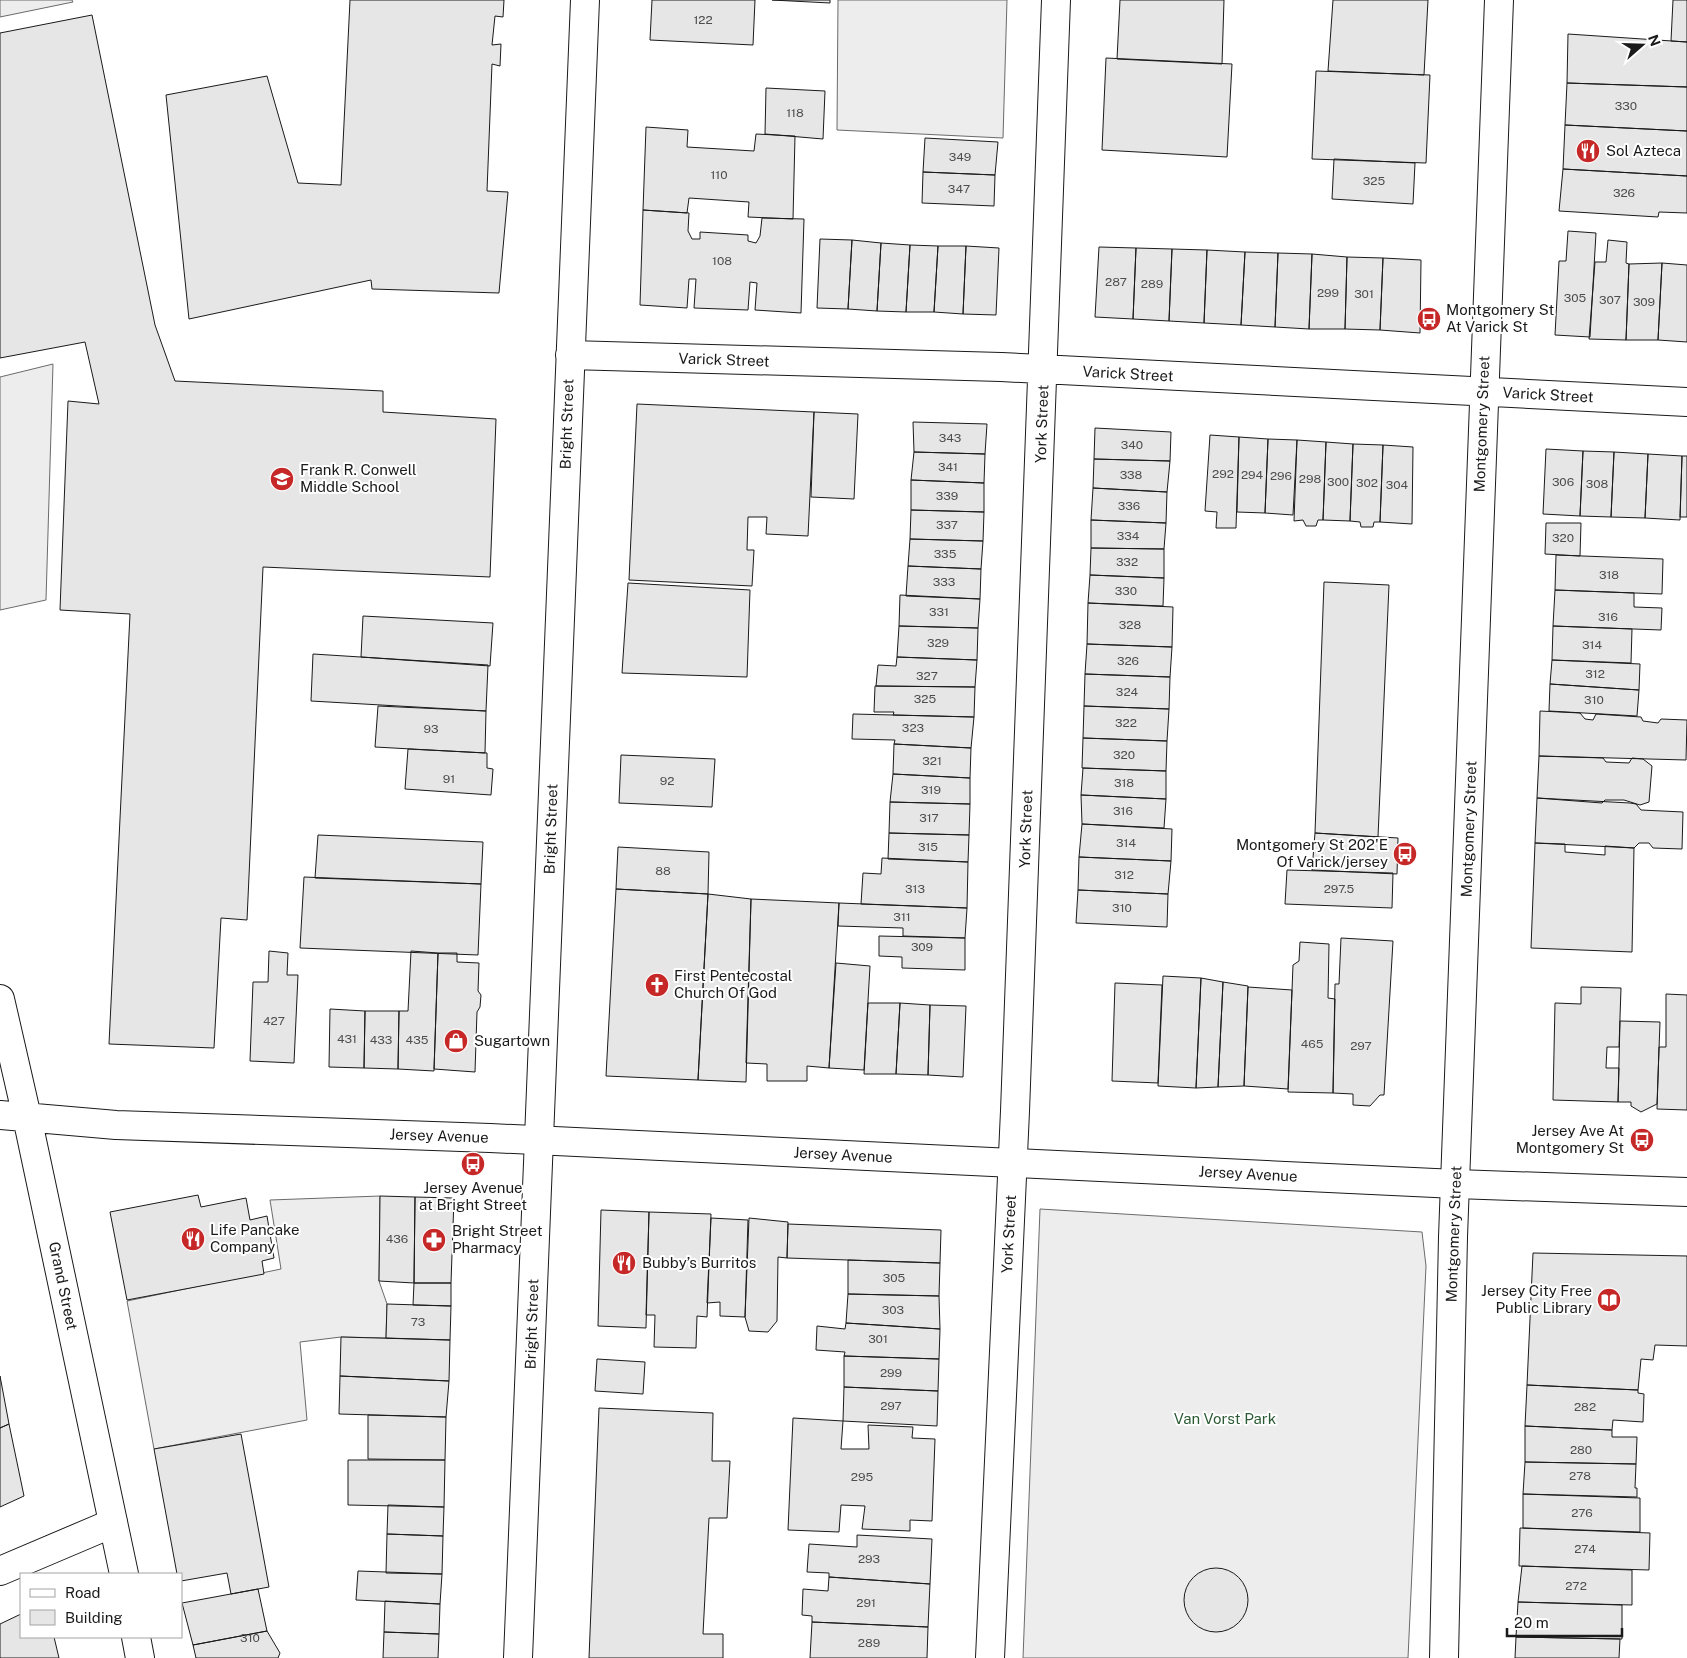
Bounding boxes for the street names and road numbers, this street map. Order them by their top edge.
street label: Varick Street [678,349,770,370]
street label: Montgomery Street [1471,355,1492,493]
street label: Varick Street [1082,363,1174,384]
street label: Bright Street [556,378,577,470]
street label: York Street [1032,384,1051,463]
street label: Varick Street [1502,384,1594,405]
street label: Montgomery Street [1458,760,1479,898]
street label: Bright Street [540,783,561,875]
street label: York Street [1016,789,1035,868]
street label: Jersey Avenue [389,1125,489,1146]
street label: Jersey Avenue [793,1143,893,1166]
street label: Jersey Avenue [1198,1162,1298,1185]
street label: Montgomery Street [1443,1165,1464,1303]
street label: York Street [998,1194,1019,1274]
street label: Grand Street [46,1240,81,1332]
street label: Bright Street [521,1278,542,1370]

